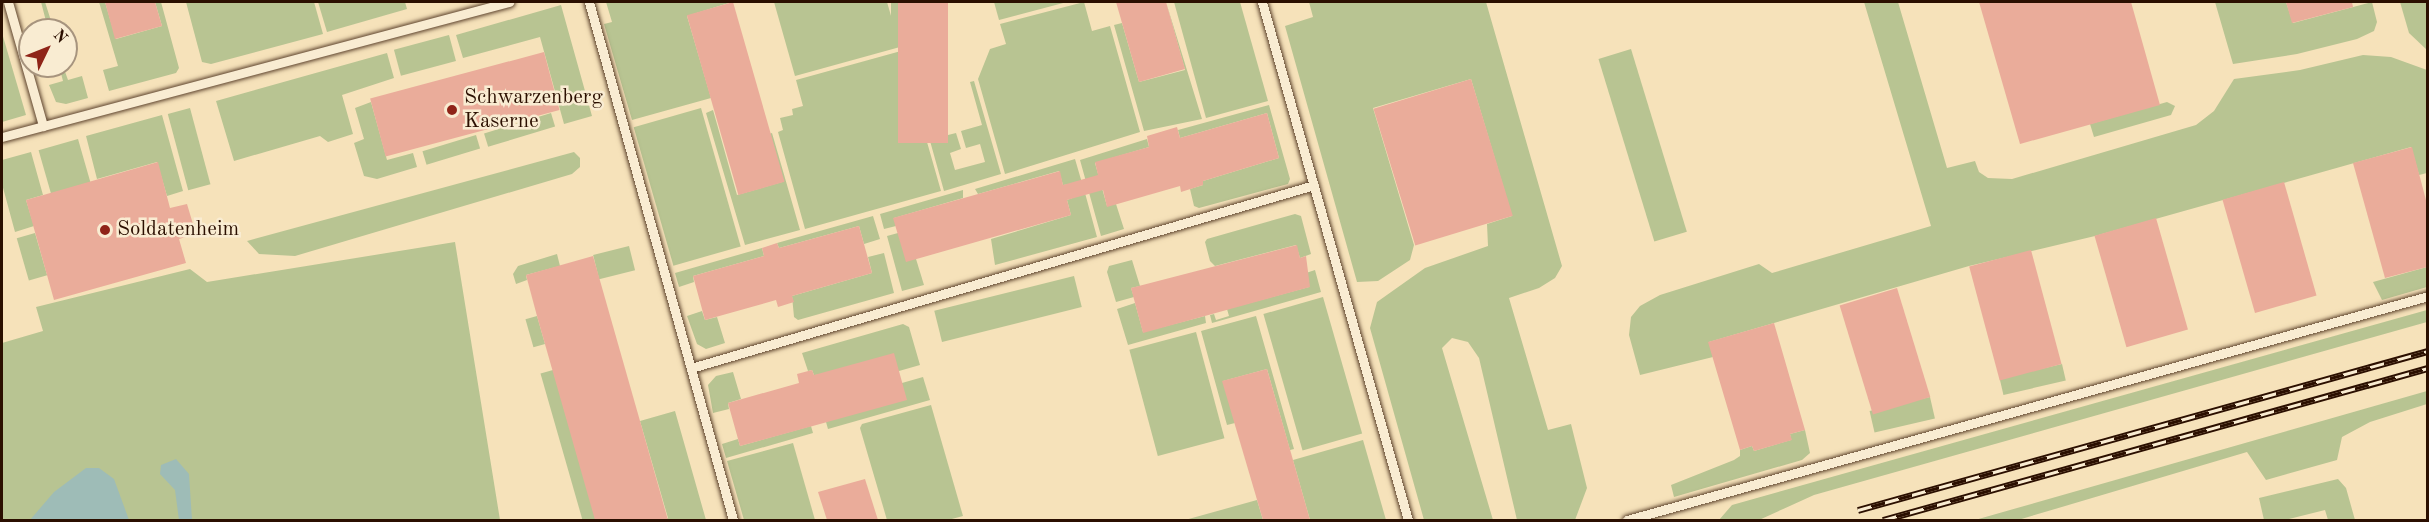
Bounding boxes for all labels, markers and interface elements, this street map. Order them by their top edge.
north arrow [18,18,78,78]
text: N [50,27,70,47]
place label: Schwarzenberg Kaserne [464,85,603,135]
marker: Schwarzenberg Kaserne [445,103,459,117]
place label: Soldatenheim [117,217,239,243]
marker: Soldatenheim [98,223,112,237]

